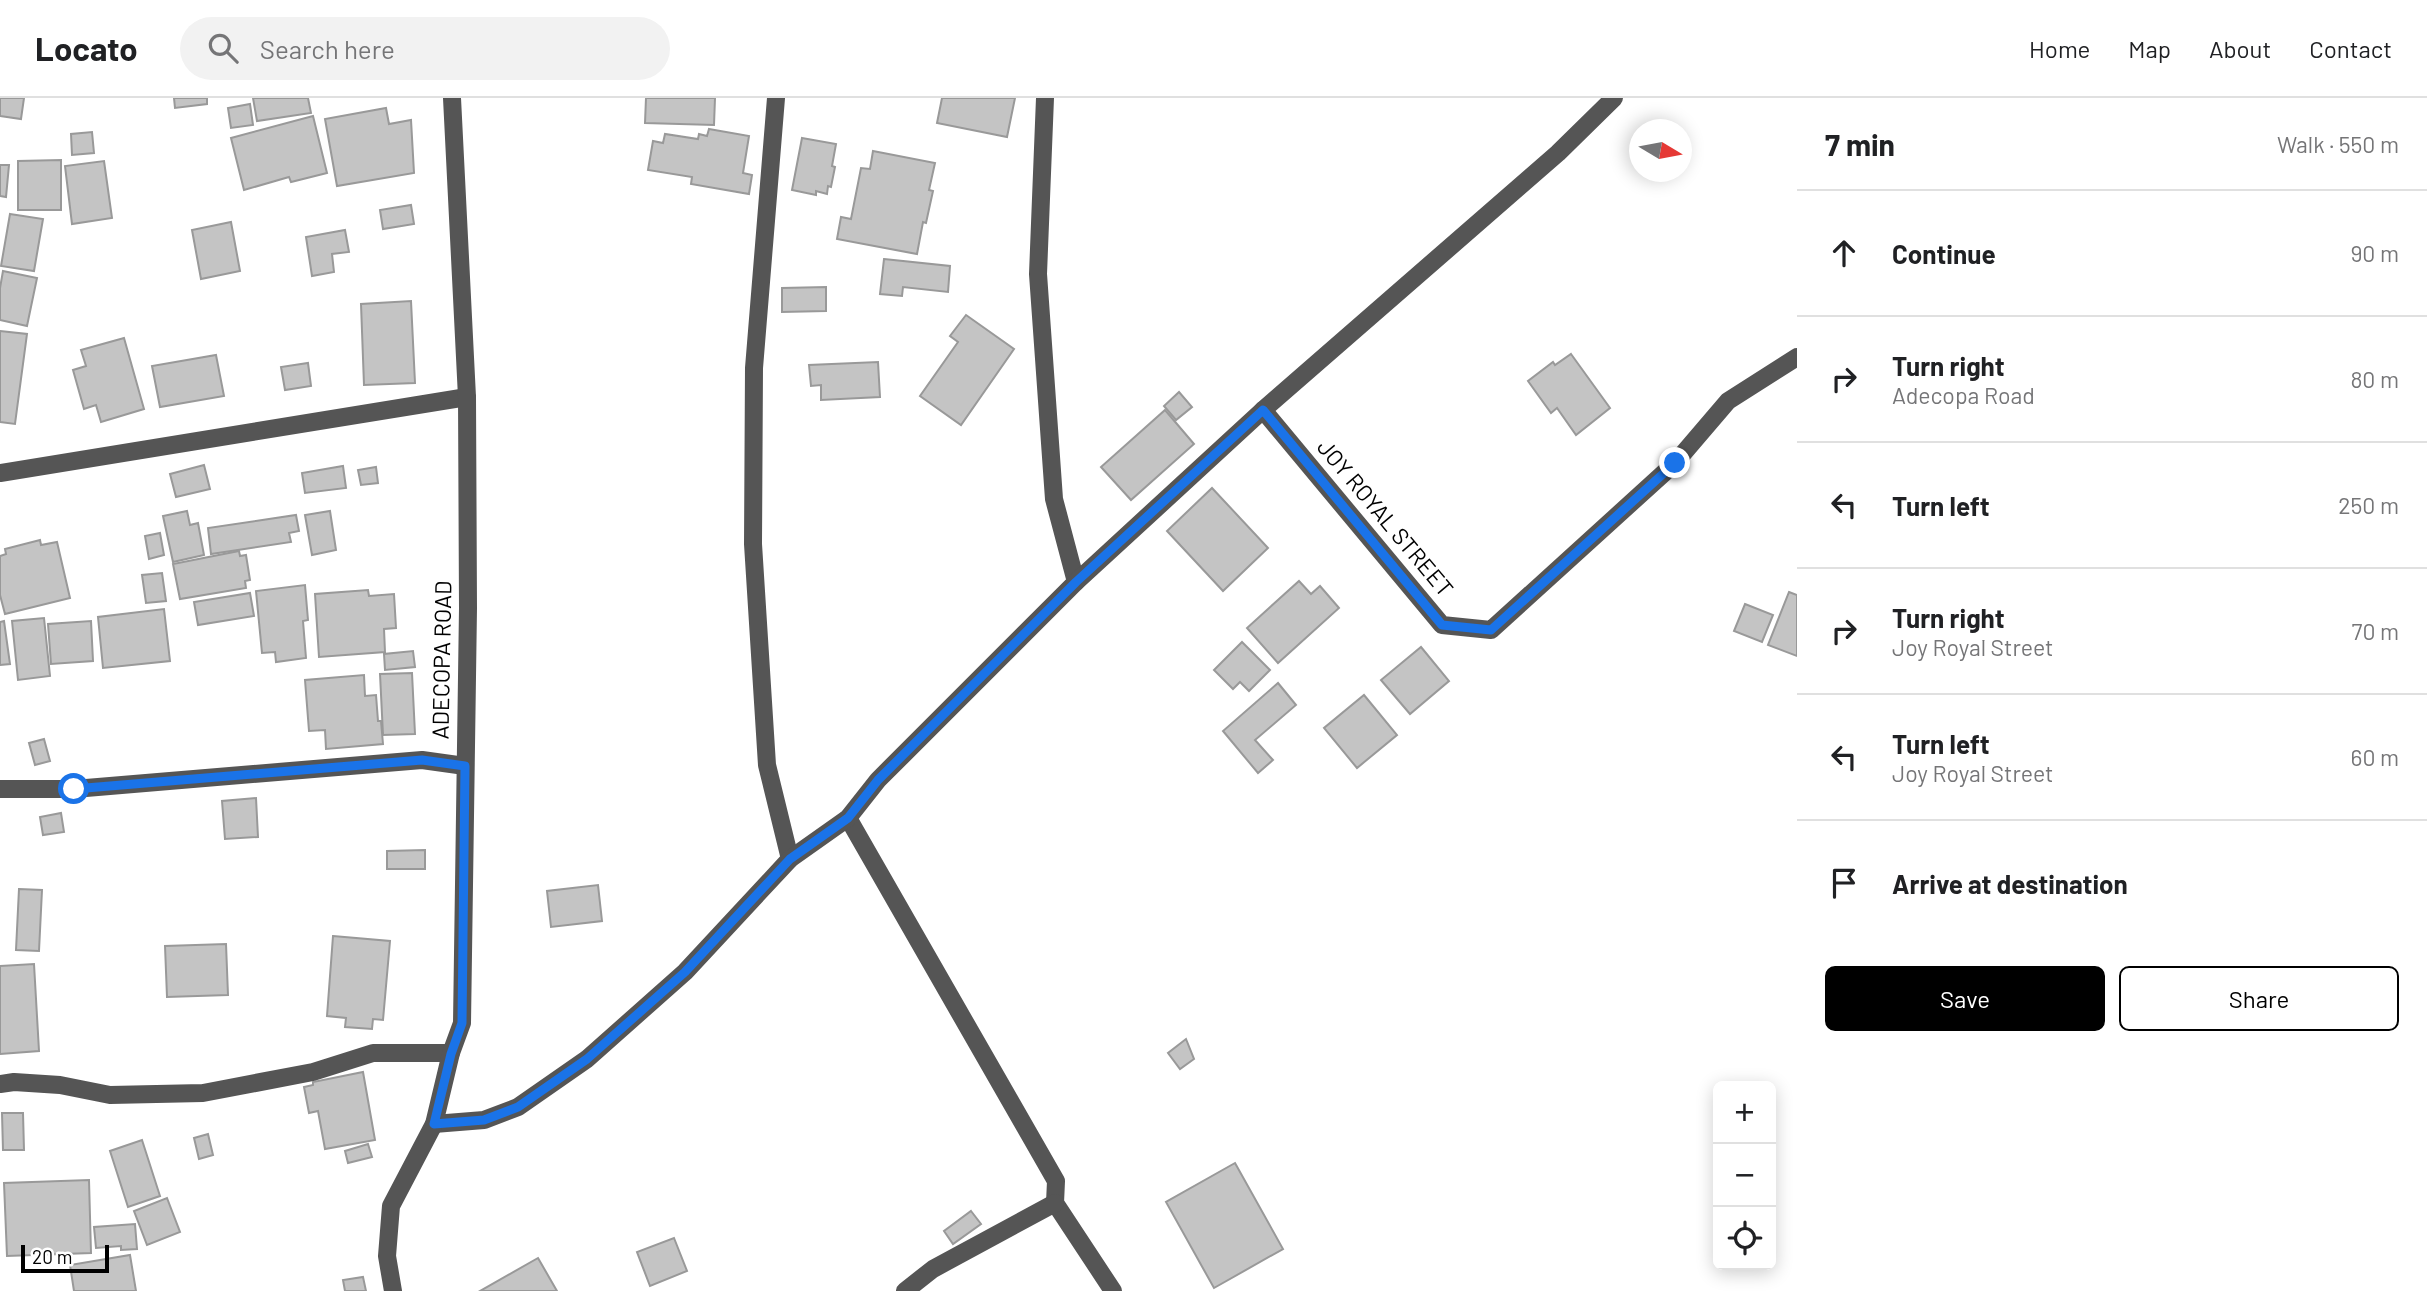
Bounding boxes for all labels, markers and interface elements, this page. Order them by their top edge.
search box [180,17,670,80]
text: Locato [35,28,138,68]
icon: search [204,29,242,67]
text: Search here [260,33,395,64]
text: Home [2029,34,2090,63]
text: Map [2128,34,2171,63]
text: About [2209,34,2271,63]
text: Contact [2309,34,2392,63]
north arrow [1629,119,1692,182]
text: 7 min [1825,126,1895,162]
text: Walk · 550 m [2277,130,2399,158]
icon: ahead [1825,234,1863,272]
text: Continue [1892,238,1996,269]
text: 90 m [2350,239,2399,267]
text: Turn right [1892,350,2005,381]
icon: right [1825,360,1863,398]
text: 80 m [2350,365,2399,393]
text: Adecopa Road [1892,381,2035,409]
street label: JOY ROYAL STREET [1312,433,1460,602]
route end [1659,447,1690,478]
icon: left [1825,486,1863,524]
text: Turn left [1892,490,1990,521]
text: 250 m [2338,491,2399,519]
street label: ADECOPA ROAD [426,580,456,739]
text: Turn right [1892,602,2005,633]
icon: right [1825,612,1863,650]
text: 70 m [2352,617,2399,645]
text: Joy Royal Street [1892,633,2053,661]
text: Turn left [1892,728,1990,759]
icon: left [1825,738,1863,776]
text: 60 m [2351,743,2399,771]
text: Joy Royal Street [1892,759,2053,787]
route start [58,773,89,804]
icon: arrive [1825,864,1863,902]
text: Arrive at destination [1892,868,2128,899]
button: Save [1825,966,2105,1031]
button: Share [2119,966,2399,1031]
map controls [1713,1081,1776,1270]
button: + [1713,1081,1776,1144]
button: − [1713,1144,1776,1207]
button: locate [1713,1207,1776,1270]
scale bar [21,1242,108,1274]
text: 20 m [32,1245,72,1268]

